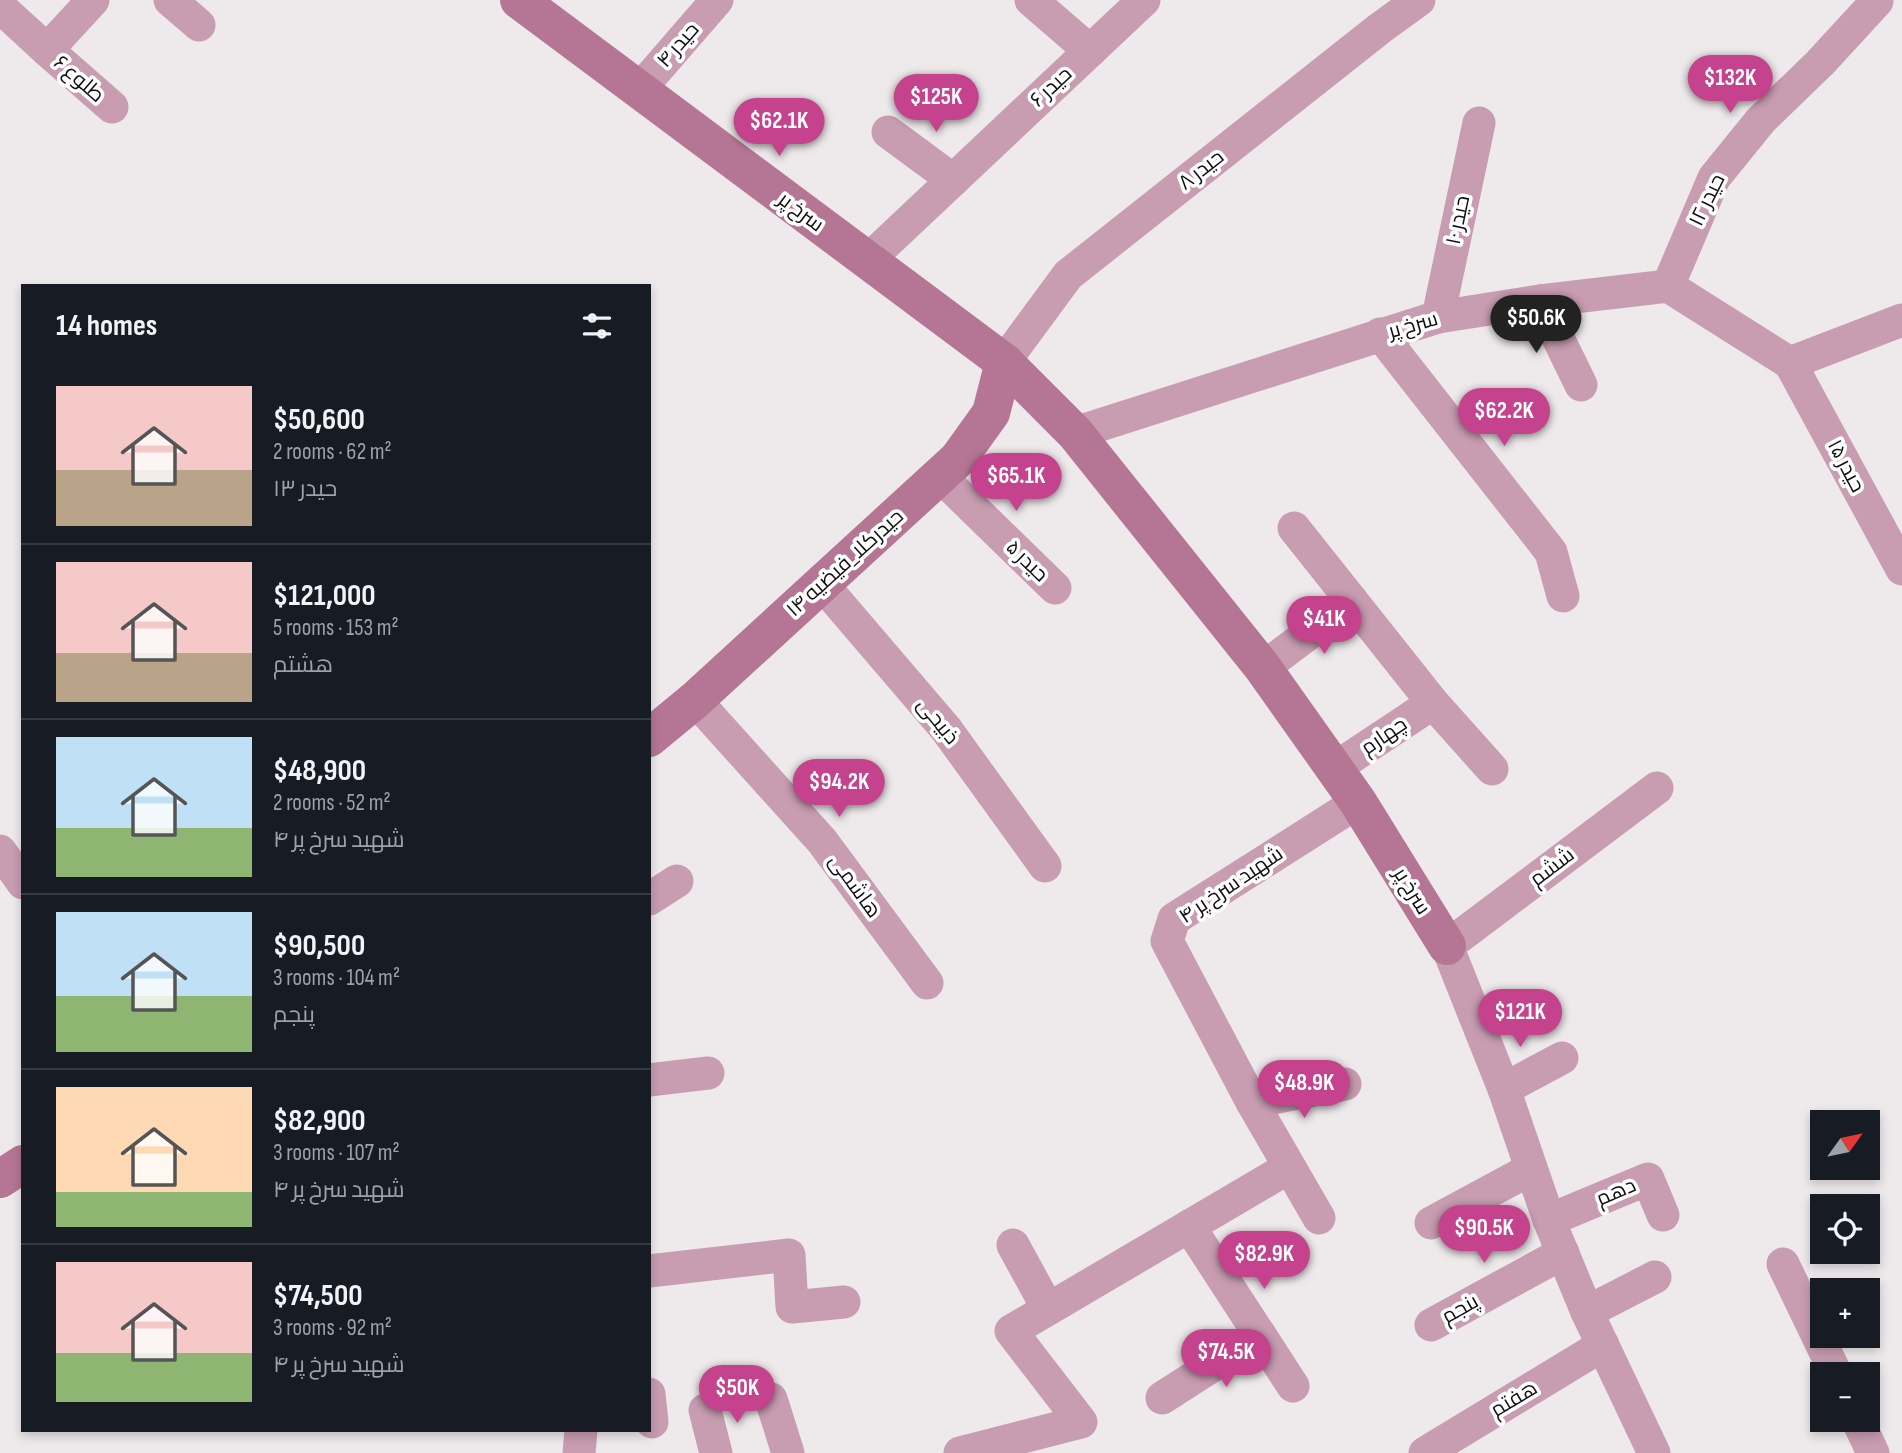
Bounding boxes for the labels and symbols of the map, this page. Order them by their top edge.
street label: حیدر ۴ [652,17,704,73]
street label: طلوع ۶ [48,50,110,109]
pin: $132K [1681,55,1779,115]
street label: حیدر ۶ [1025,61,1077,113]
pin: $125K [887,74,985,134]
pin: $62.1K [722,99,836,158]
street label: حیدر ۸ [1173,144,1229,196]
street label: حیدر ۱۲ [1684,170,1730,230]
street label: سرخ پر [772,186,829,238]
street label: حیدر ۱۰ [1441,193,1475,247]
pin: $50.6K [1479,296,1593,355]
street label: سرخ پر [1384,306,1441,345]
pin: $62.2K [1447,388,1561,448]
street label: حیدر ۱۵ [1822,435,1870,497]
pin: $65.1K [959,454,1073,513]
street label: حیدرکلا_فیضیه ۱۴ [781,504,909,622]
street label: حیدر ۵ [1001,535,1053,587]
pin: $41K [1283,596,1365,656]
street label: ذبیحی [912,692,964,750]
street label: چهارم [1356,712,1412,761]
pin: $94.2K [782,760,896,819]
street label: شهید سرخ پر ۴ [1174,841,1288,930]
street label: ششم [1525,842,1580,893]
street label: هاشمی [823,849,887,923]
street label: سرخ پر [1387,862,1436,920]
pin: $121K [1471,990,1569,1049]
pin: $48.9K [1247,1060,1361,1120]
north arrow [1810,1110,1880,1180]
street label: دهم [1592,1173,1640,1212]
pin: $90.5K [1427,1206,1541,1265]
pin: $82.9K [1207,1232,1321,1291]
street label: پنجم [1437,1289,1484,1330]
pin: $74.5K [1169,1330,1283,1389]
pin: $50K [696,1366,778,1425]
street label: هفتم [1486,1375,1542,1423]

